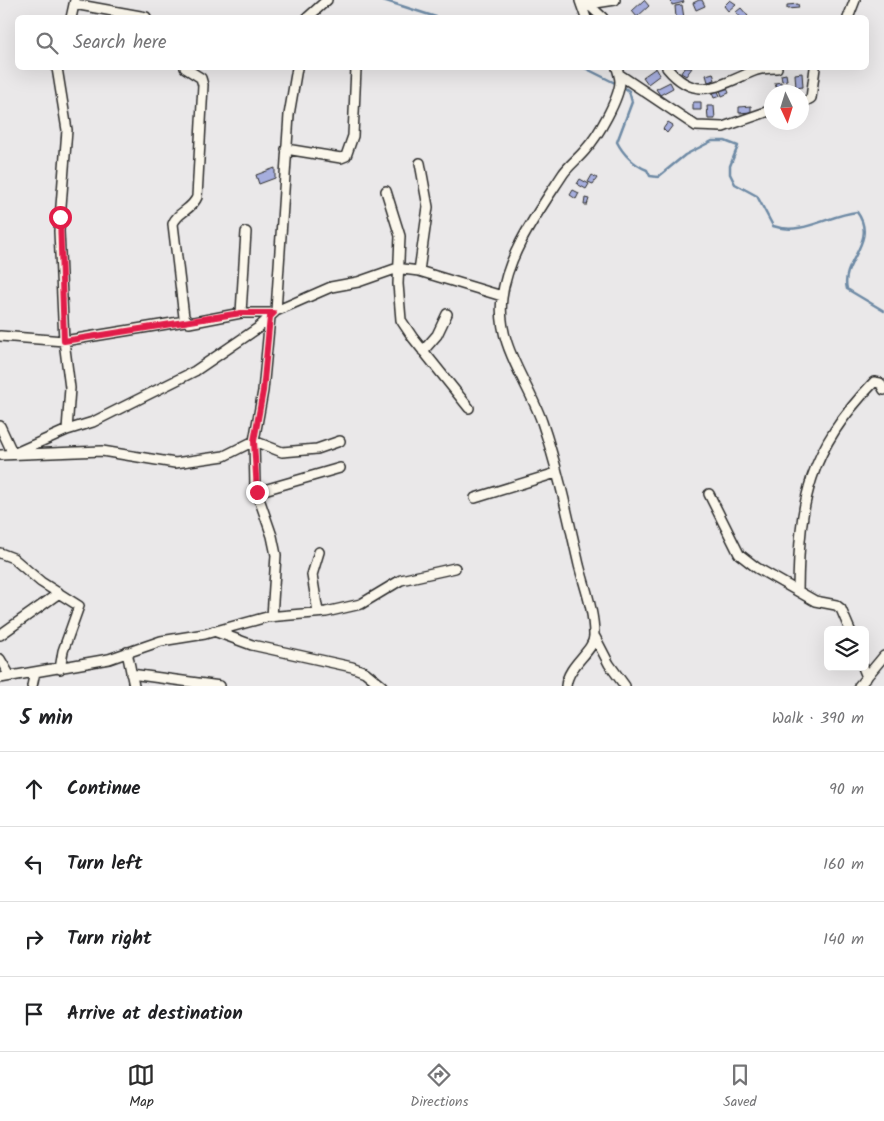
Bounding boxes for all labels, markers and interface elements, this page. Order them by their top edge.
search box [15,15,869,70]
text: Search here [73,28,167,58]
icon: search [33,29,61,57]
north arrow [764,85,809,130]
route start [49,206,72,229]
route end [246,481,269,504]
map controls [824,626,869,671]
button: layers [824,626,869,671]
text: 5 min [20,702,73,735]
text: Walk · 390 m [772,706,864,731]
text: Continue [67,774,140,804]
icon: ahead [20,775,48,803]
text: 90 m [829,777,864,802]
text: Turn left [67,849,142,879]
icon: left [20,850,48,878]
text: 160 m [823,852,864,877]
text: Turn right [67,924,152,954]
icon: right [20,925,48,953]
text: 140 m [823,927,864,952]
text: Arrive at destination [67,999,243,1029]
icon: arrive [20,1000,48,1028]
tab: Map [127,1061,155,1113]
tab: Directions [410,1061,468,1113]
tab: Saved [723,1061,757,1113]

